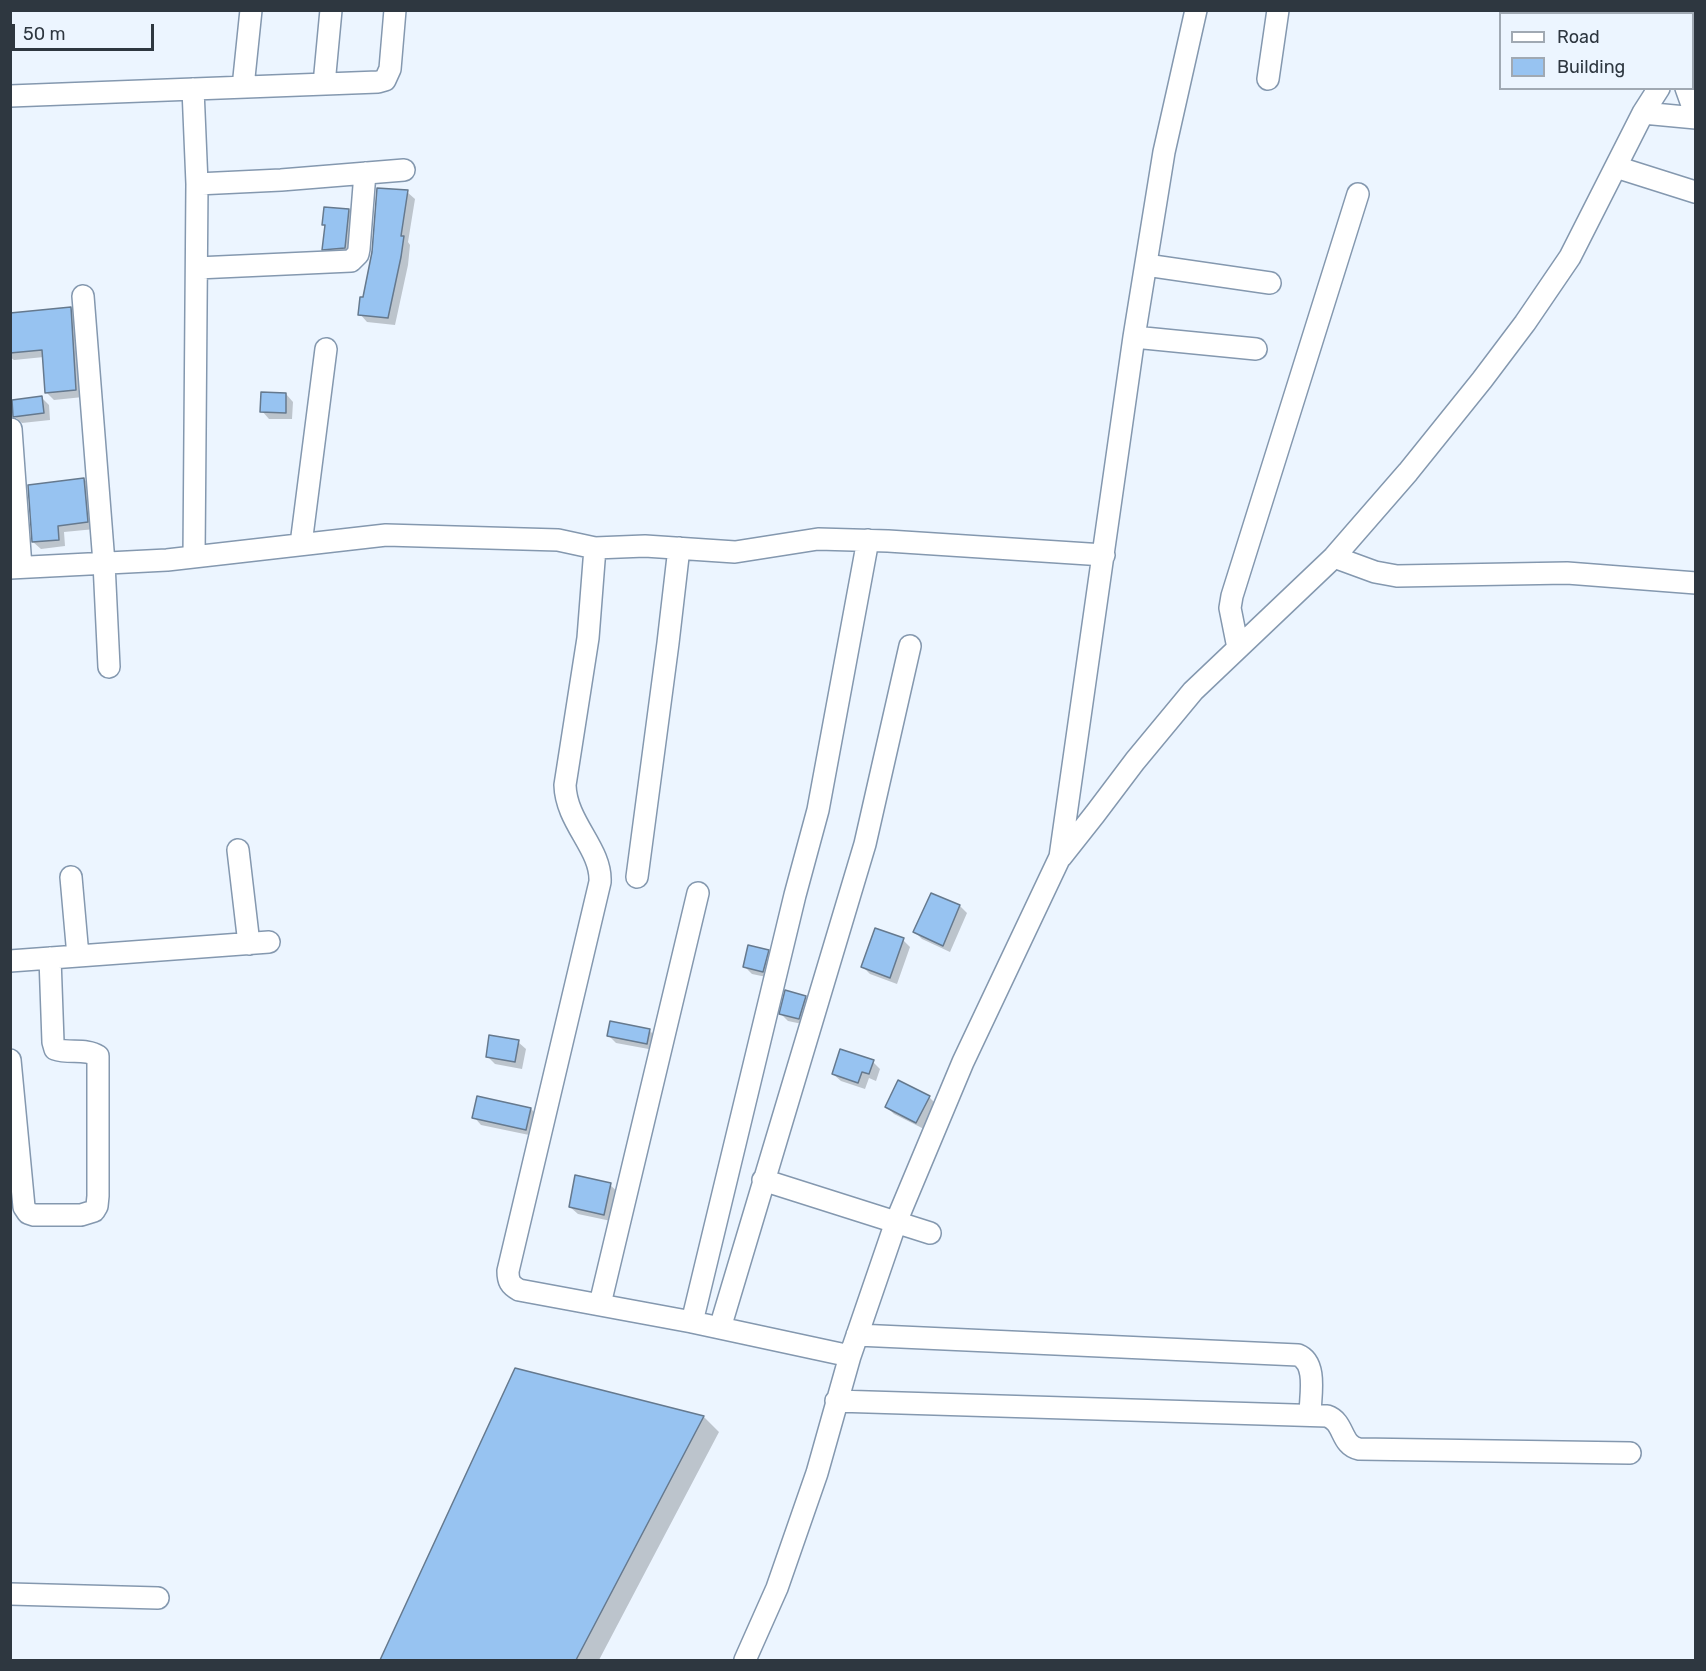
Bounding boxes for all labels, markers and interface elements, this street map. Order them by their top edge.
scale bar [15,12,158,50]
legend [1499,12,1694,90]
text: 50 m [23,23,66,45]
text: Road [1557,26,1600,48]
text: Building [1557,56,1625,78]

